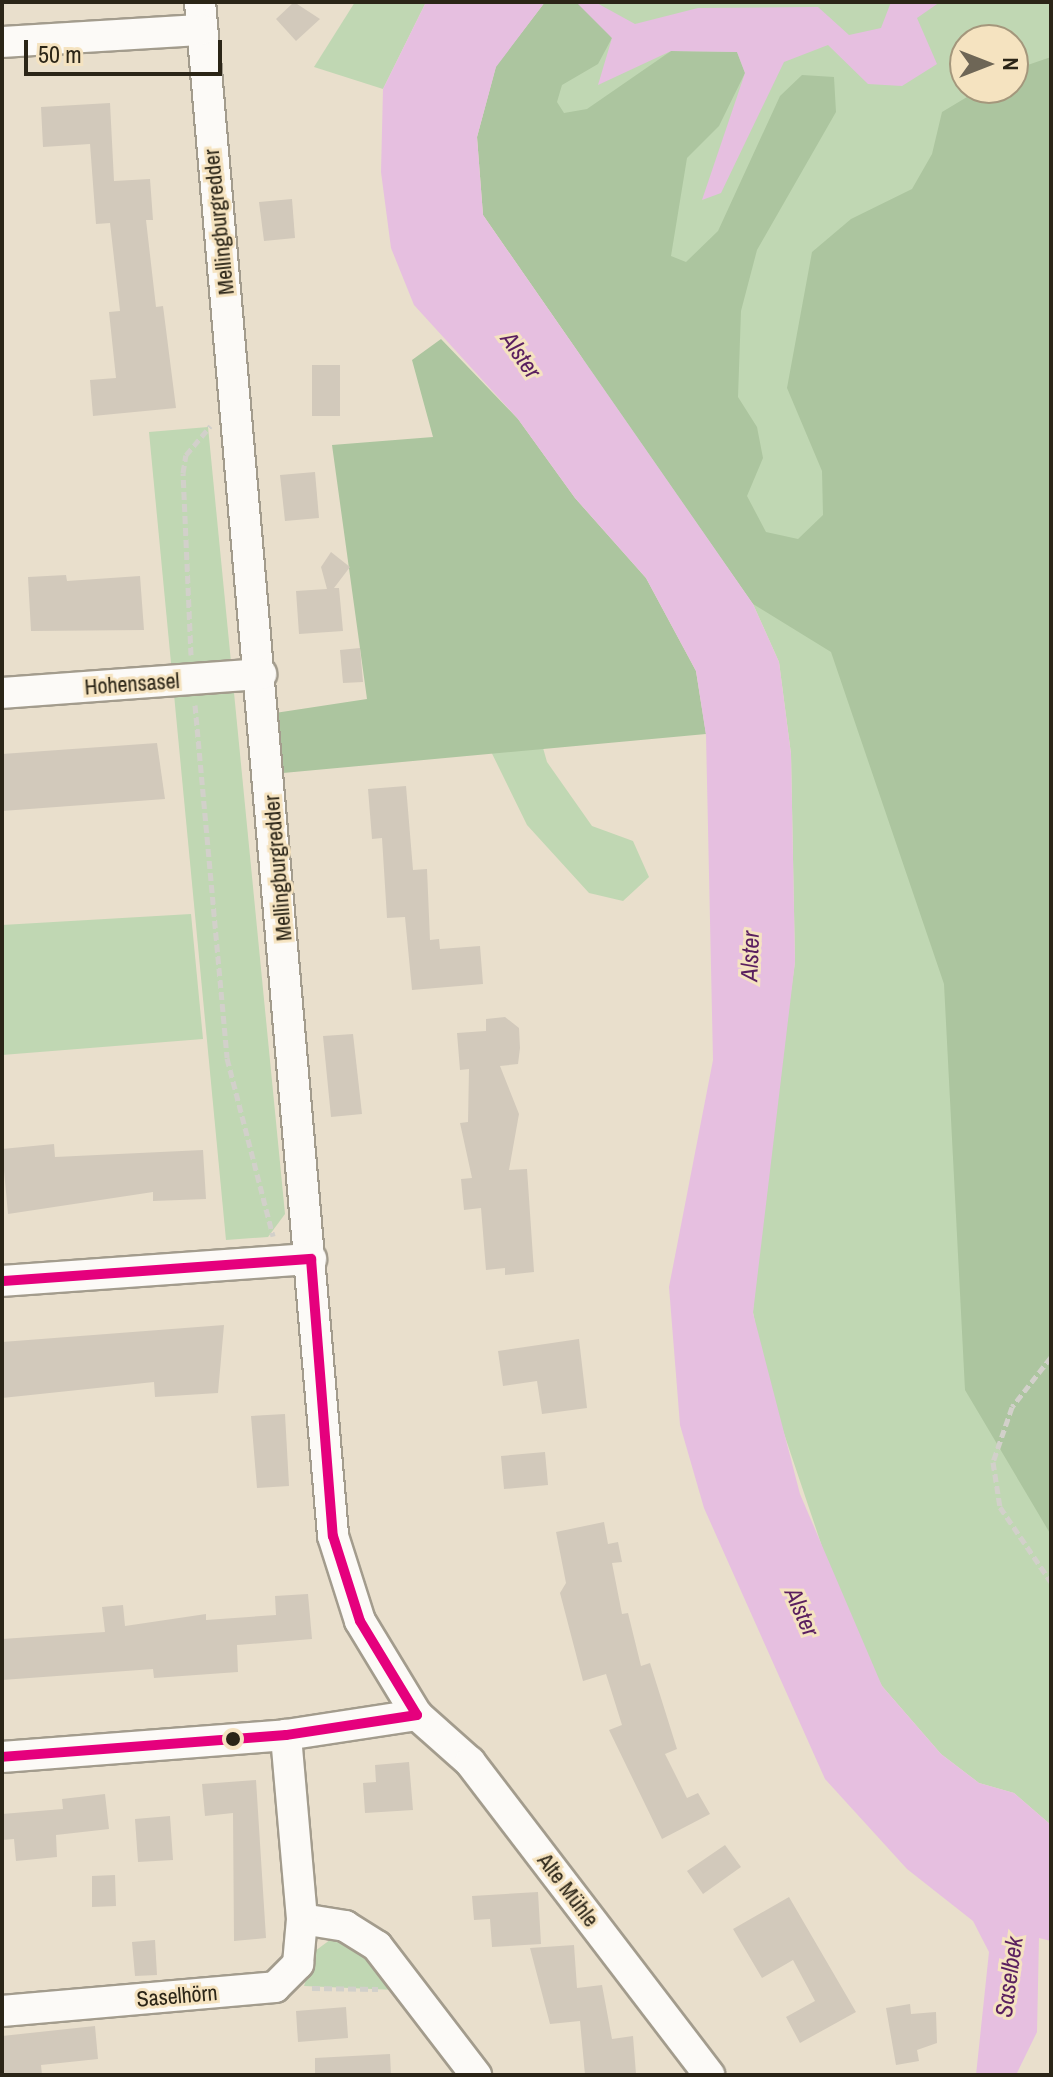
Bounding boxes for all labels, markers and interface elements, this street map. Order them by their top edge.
scale bar [28,24,226,74]
north arrow [949,24,1029,104]
text: 50 m [38,38,82,70]
text: N [996,57,1026,71]
street label: Mellingburgredder [198,148,240,296]
water label: Alster [495,326,547,384]
street label: Hohensasel [84,668,180,700]
street label: Mellingburgredder [258,794,298,942]
water label: Alster [735,930,765,982]
water label: Alster [779,1583,825,1641]
unlabelled marker [225,1731,241,1747]
street label: Alte Mühle [532,1848,604,1932]
water label: Saselbek [989,1935,1029,2019]
street label: Saselhörn [135,1979,219,2013]

